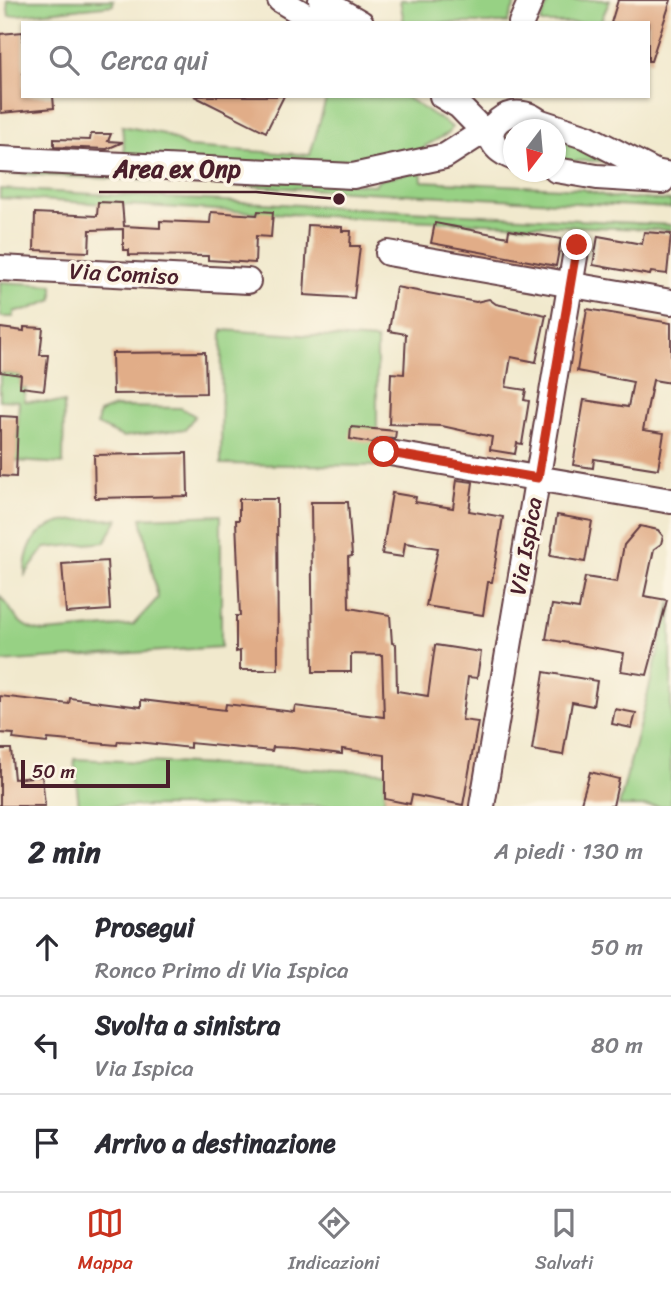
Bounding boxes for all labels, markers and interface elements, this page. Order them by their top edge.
search box [21,21,650,98]
text: Cerca qui [101,37,208,83]
icon: search [45,41,83,79]
north arrow [503,119,566,182]
callout: Area ex Onp [99,147,256,192]
text: Area ex Onp [112,148,241,190]
route end [561,229,592,260]
street label: Via Comiso [68,251,180,297]
route start [368,436,399,467]
street label: Via Ispica [497,494,555,598]
text: 50 m [32,755,75,788]
scale bar [21,757,170,789]
text: 2 min [28,825,101,879]
text: A piedi · 130 m [494,831,643,872]
text: Prosegui [95,904,194,950]
text: 50 m [591,927,643,968]
icon: ahead [28,928,66,966]
text: Ronco Primo di Via Ispica [95,950,349,991]
text: Svolta a sinistra [95,1002,280,1048]
text: 80 m [591,1025,643,1066]
icon: left [28,1026,66,1064]
text: Via Ispica [95,1048,194,1089]
text: Arrivo a destinazione [95,1120,336,1166]
icon: arrive [28,1124,66,1162]
tab: Mappa [78,1204,132,1279]
tab: Indicazioni [288,1204,379,1279]
tab: Salvati [535,1204,593,1279]

